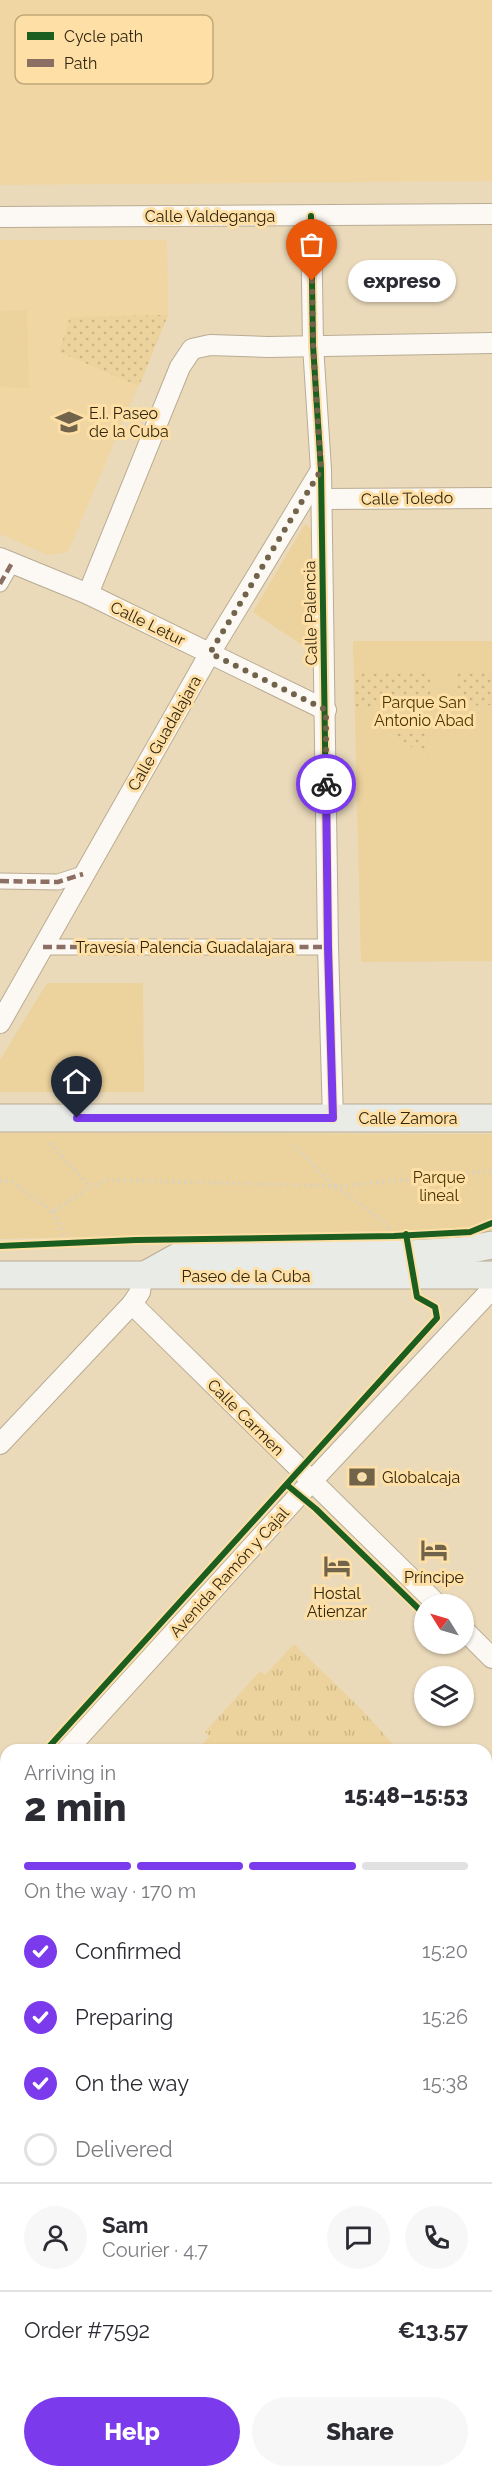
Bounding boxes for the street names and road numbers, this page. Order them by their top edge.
street label: Calle Valdeganga [145,207,275,226]
street label: Calle Toledo [361,488,453,509]
street label: Calle Palencia [300,561,321,665]
street label: Calle Letur [107,597,189,650]
street label: Calle Guadalajara [124,672,205,794]
street label: Travesía Palencia Guadalajara [76,938,294,957]
street label: Calle Zamora [358,1109,458,1128]
street label: Paseo de la Cuba [182,1267,310,1286]
street label: Calle Carmen [203,1375,288,1460]
street label: Avenida Ramón y Cajal [166,1503,293,1641]

